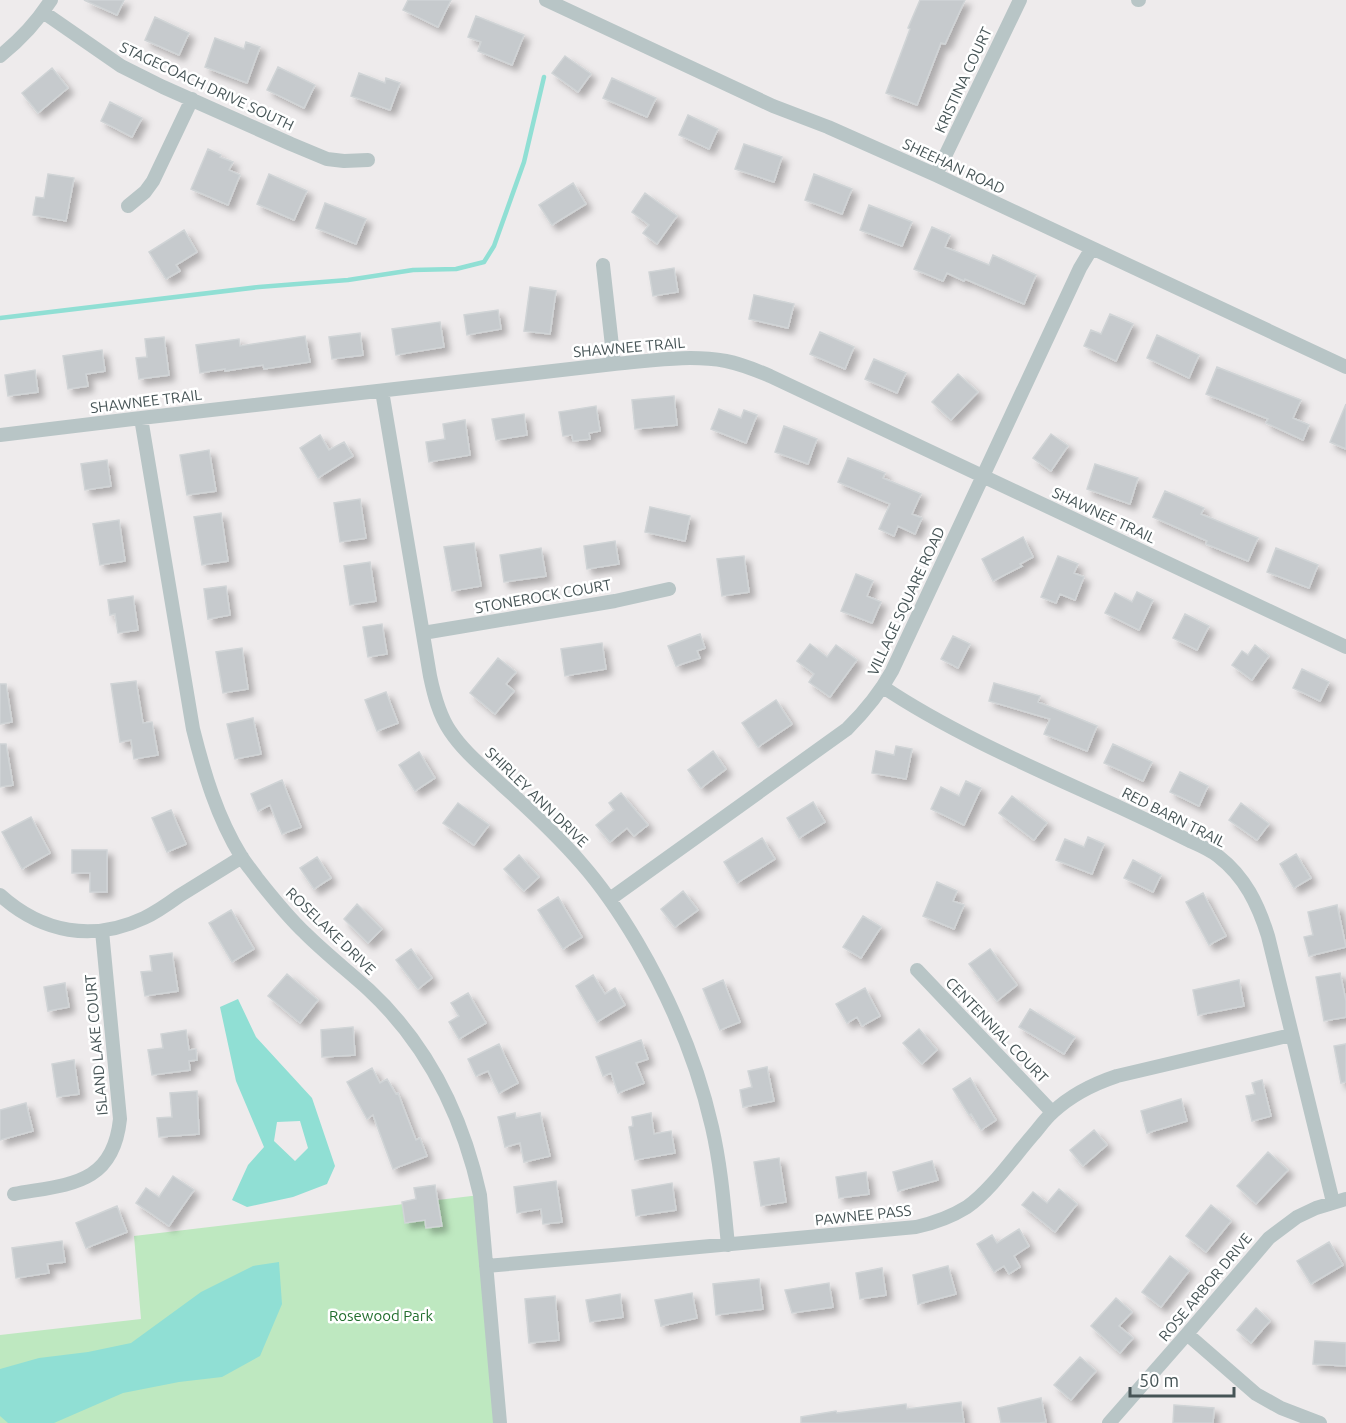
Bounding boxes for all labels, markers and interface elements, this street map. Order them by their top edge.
street label: KRISTINA COURT [931,24,995,136]
street label: STAGECOACH DRIVE SOUTH [117,38,297,134]
street label: SHEEHAN ROAD [900,135,1008,197]
street label: SHAWNEE TRAIL [572,334,686,360]
street label: SHAWNEE TRAIL [89,386,203,416]
street label: SHAWNEE TRAIL [1050,484,1159,547]
street label: VILLAGE SQUARE ROAD [864,524,948,678]
street label: STONEROCK COURT [474,576,613,616]
street label: SHIRLEY ANN DRIVE [482,744,592,850]
street label: RED BARN TRAIL [1119,784,1229,851]
street label: ROSELAKE DRIVE [283,884,379,978]
street label: ISLAND LAKE COURT [81,973,111,1116]
street label: CENTENNIAL COURT [942,974,1052,1087]
street label: PAWNEE PASS [814,1201,912,1229]
street label: ROSE ARBOR DRIVE [1155,1230,1255,1344]
park label: Rosewood Park [329,1307,433,1324]
scale bar [1130,1360,1234,1398]
text: 50 m [1139,1370,1179,1390]

